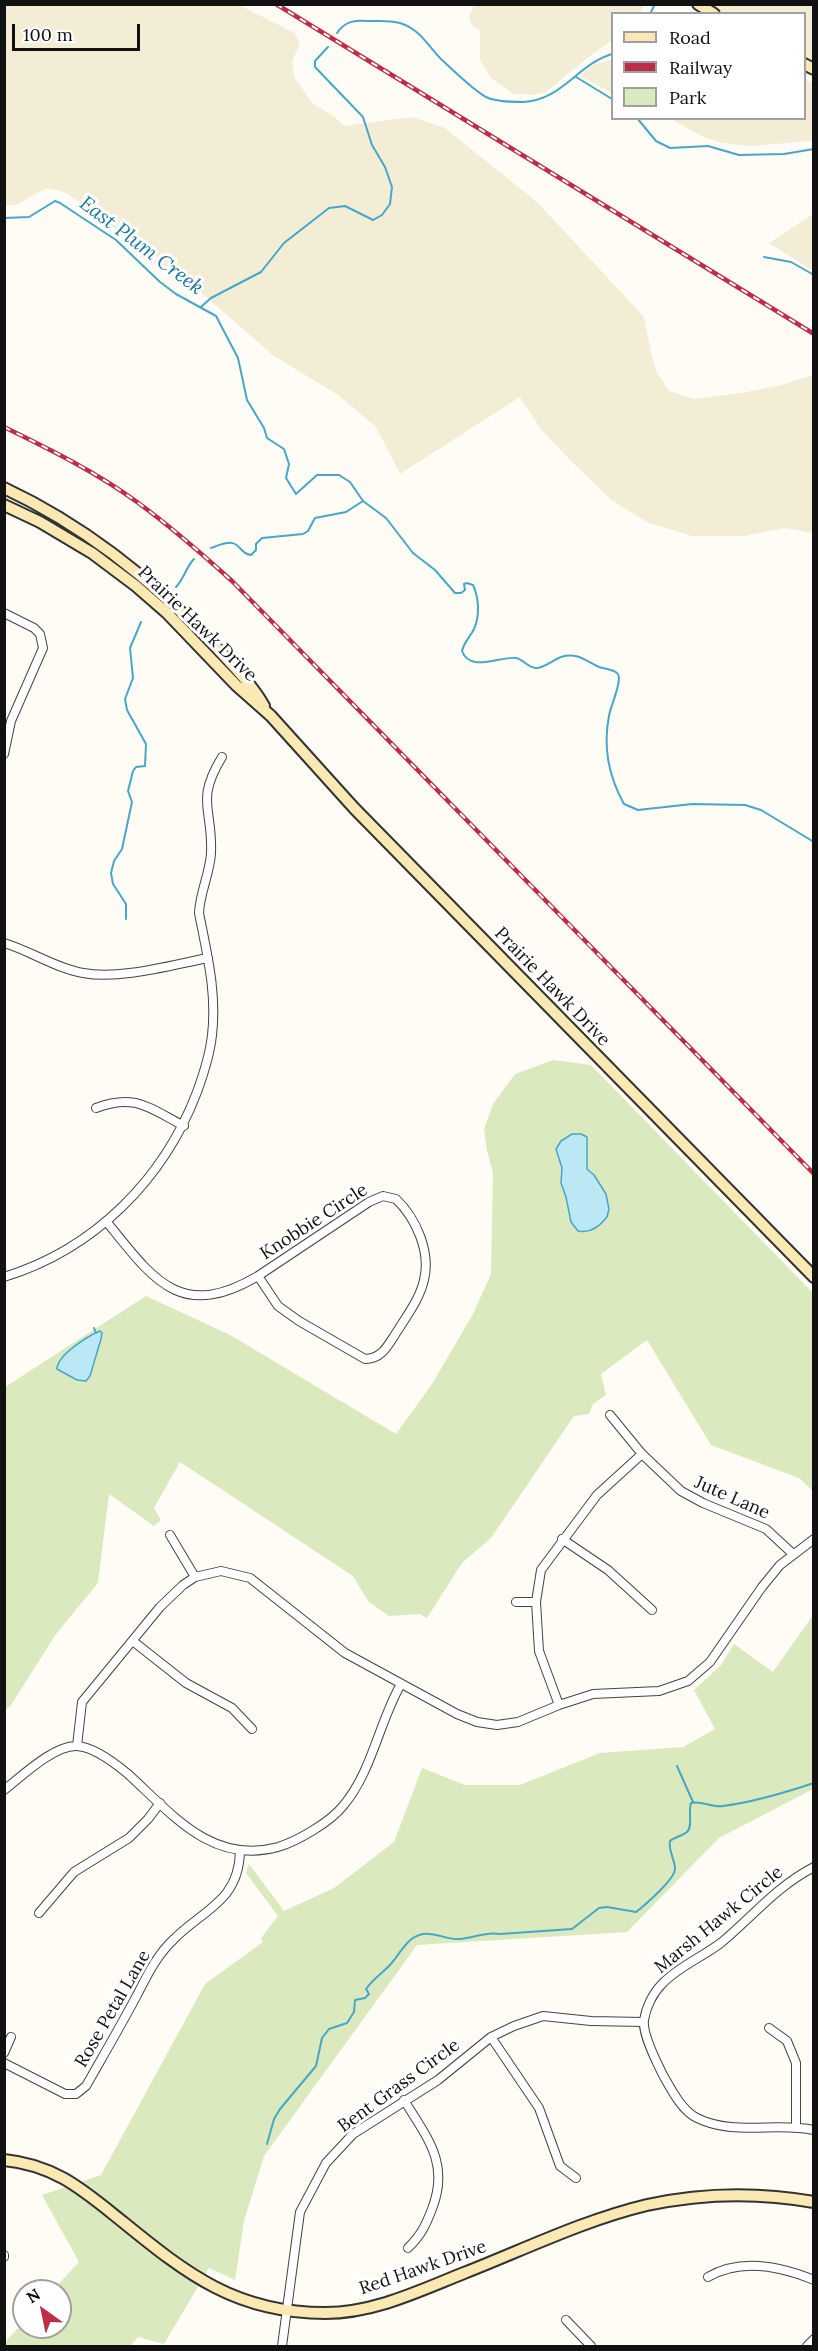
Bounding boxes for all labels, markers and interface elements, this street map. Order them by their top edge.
scale bar [15,12,142,50]
legend [611,12,806,120]
text: 100 m [23,23,73,46]
text: Road [669,26,711,49]
text: Railway [669,56,732,79]
text: Park [669,86,706,109]
water label: East Plum Creek [74,192,208,300]
street label: Prairie Hawk Drive [133,562,261,686]
street label: Prairie Hawk Drive [490,923,614,1051]
street label: Knobbie Circle [256,1179,372,1265]
street label: Jute Lane [691,1472,773,1524]
street label: Marsh Hawk Circle [651,1862,787,1978]
street label: Rose Petal Lane [71,1947,155,2071]
street label: Bent Grass Circle [334,2035,464,2137]
street label: Red Hawk Drive [357,2236,489,2300]
north arrow [12,2279,72,2339]
text: N [23,2284,44,2307]

